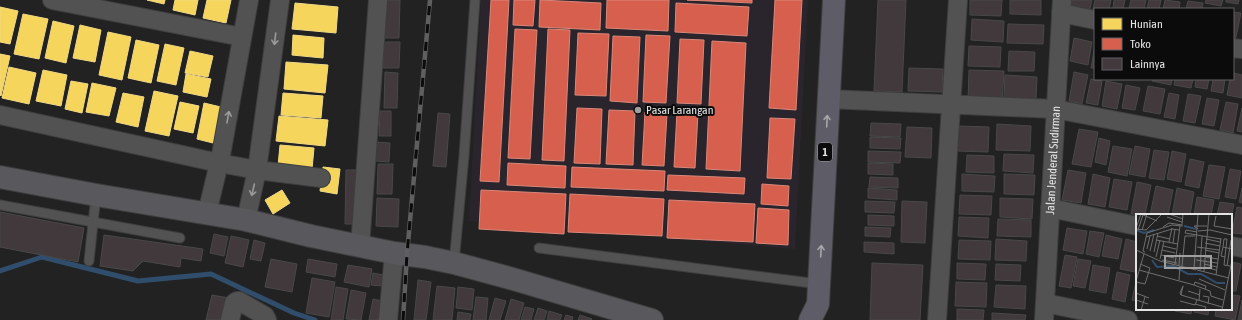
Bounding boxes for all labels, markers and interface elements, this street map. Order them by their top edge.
legend [1094,8,1234,80]
text: Hunian [1130,17,1163,31]
one-way arrow [271,32,279,45]
text: Toko [1130,37,1151,51]
text: Lainnya [1130,57,1165,71]
place label: Pasar Larangan [646,103,713,117]
marker: Pasar Larangan [633,105,643,115]
street label: Jalan Jenderal Sudirman [1043,106,1063,215]
one-way arrow [224,111,232,124]
one-way arrow [823,115,831,128]
road number: 1 [818,143,832,161]
one-way arrow [248,183,256,196]
inset map [1136,214,1232,310]
one-way arrow [817,245,824,258]

